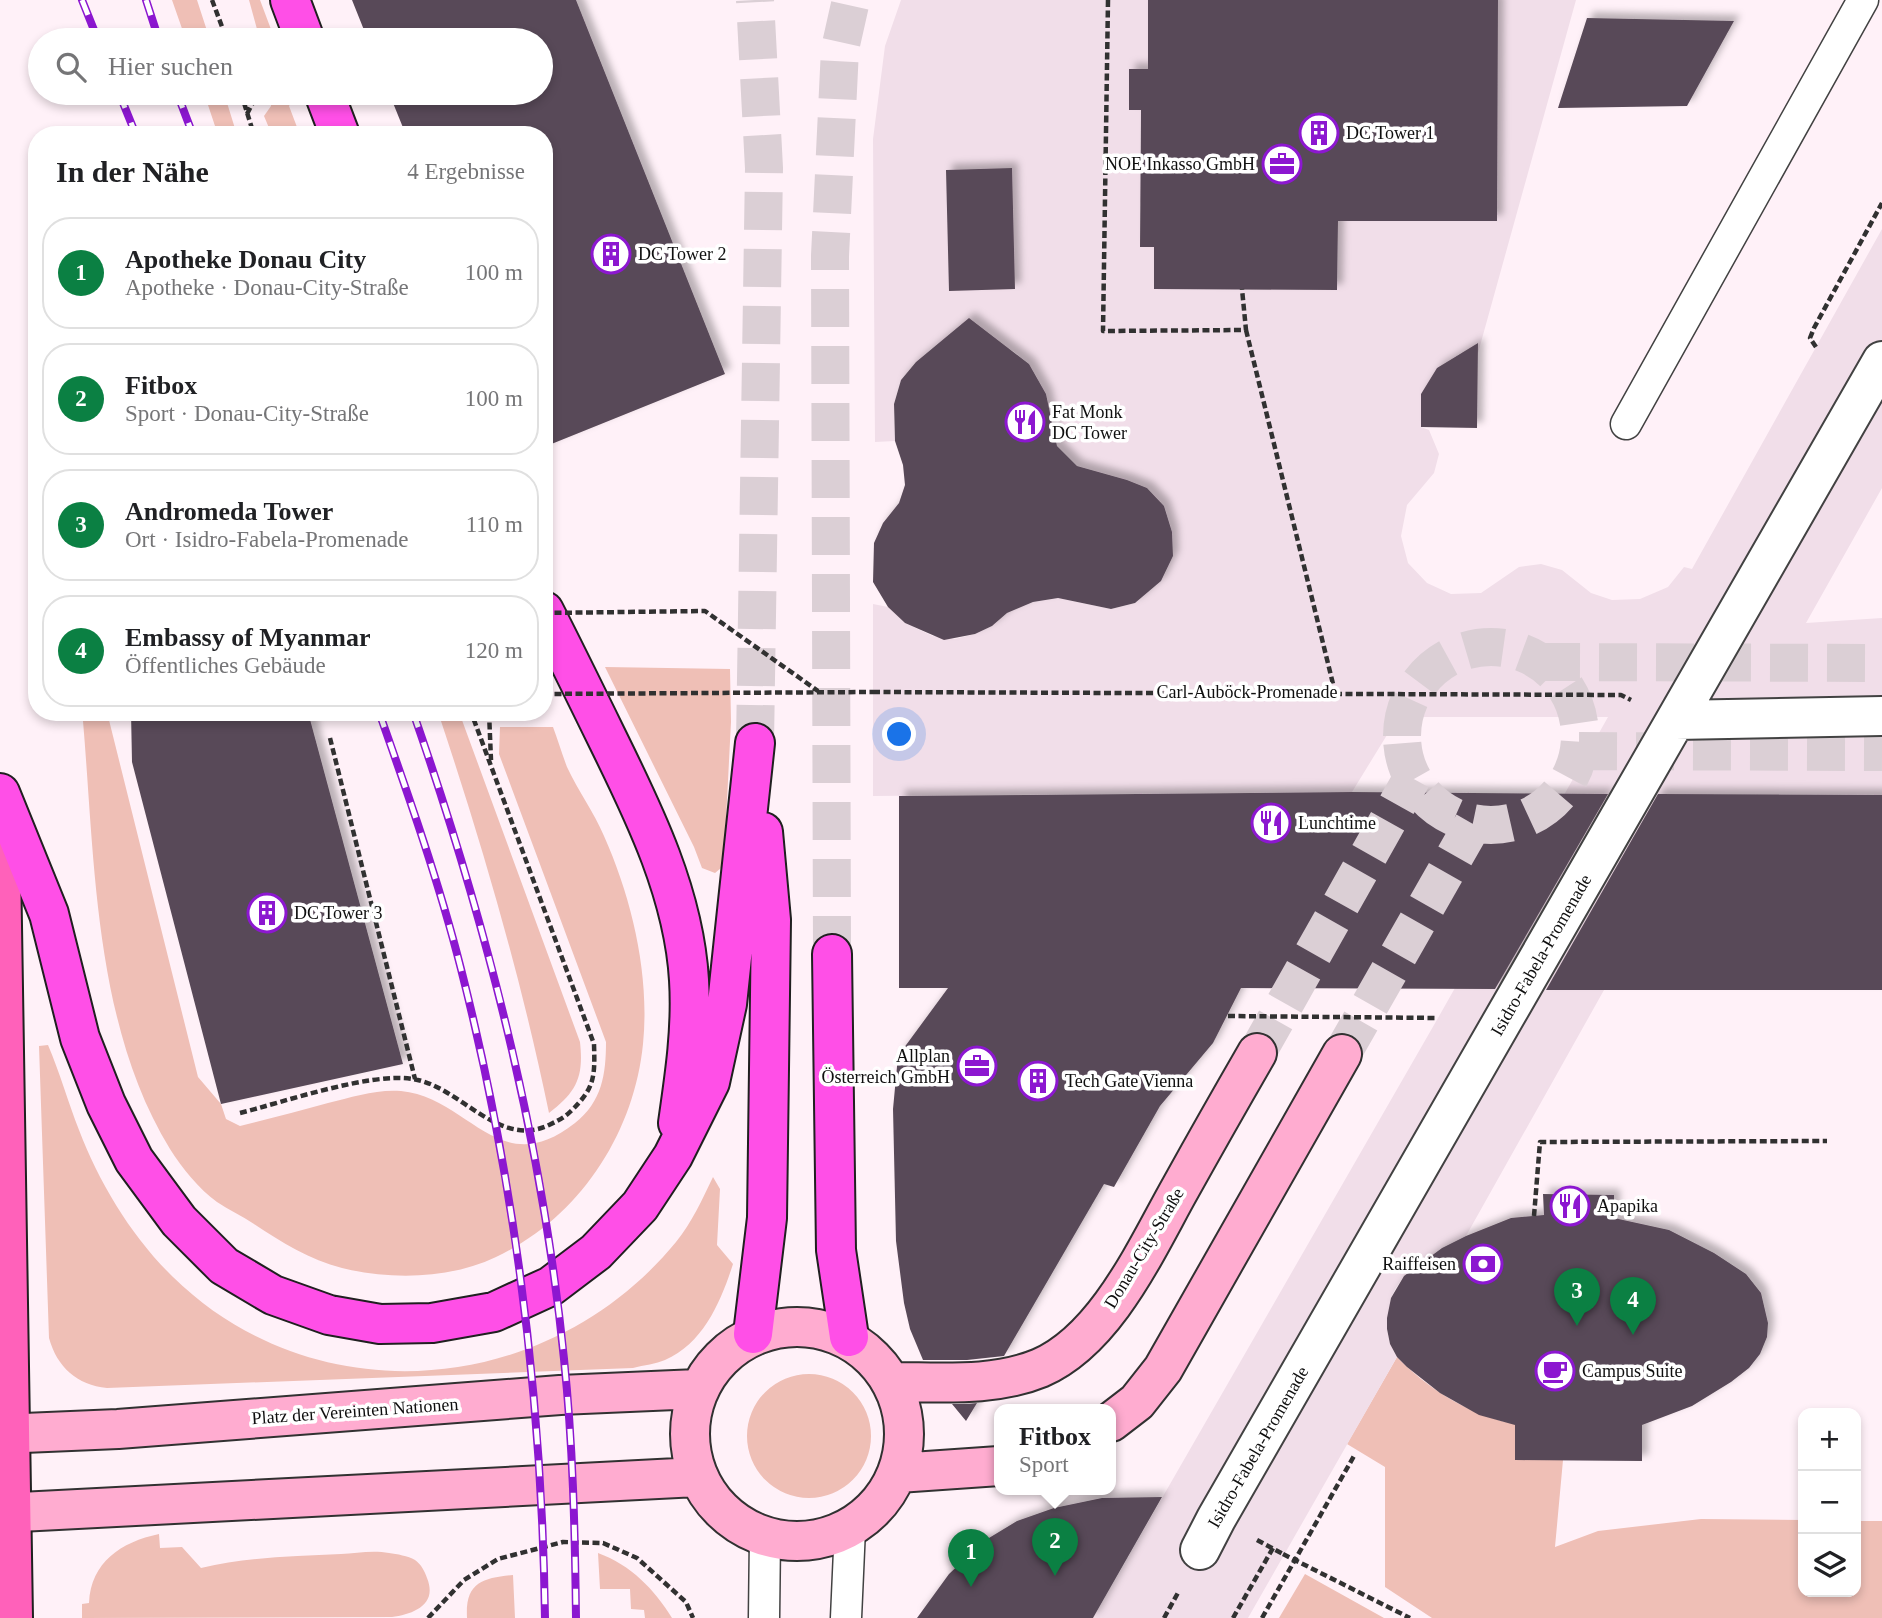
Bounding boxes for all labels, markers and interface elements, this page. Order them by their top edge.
search box [28,28,553,105]
icon: search [52,48,90,86]
text: Hier suchen [108,52,233,81]
building icon: DC Tower 1 [1298,112,1340,154]
place label: DC Tower 1 [1346,123,1434,143]
office icon: NOE Inkasso GmbH [1261,143,1303,185]
place label: NOE Inkasso GmbH [1105,154,1255,174]
text: In der Nähe [56,155,209,188]
text: 4 Ergebnisse [407,159,525,184]
building icon: DC Tower 2 [590,233,632,275]
place label: DC Tower 2 [638,244,726,264]
text: Apotheke Donau City [125,245,366,274]
text: 1 [75,260,87,285]
text: 100 m [465,260,523,285]
text: Apotheke · Donau-City-Straße [125,275,409,300]
text: Fitbox [125,371,197,400]
text: 2 [75,386,87,411]
text: 100 m [465,386,523,411]
text: Sport · Donau-City-Straße [125,401,369,426]
restaurant icon: Fat Monk DC Tower [1004,401,1046,443]
place label: Fat Monk DC Tower [1052,402,1127,443]
text: Andromeda Tower [125,497,333,526]
text: 3 [75,512,87,537]
text: 110 m [466,512,523,537]
text: Ort · Isidro-Fabela-Promenade [125,527,409,552]
text: Embassy of Myanmar [125,623,371,652]
text: 4 [75,638,87,663]
text: 120 m [465,638,523,663]
text: Öffentliches Gebäude [125,653,326,678]
street label: Carl-Auböck-Promenade [1157,682,1337,702]
your location [882,717,916,751]
restaurant icon: Lunchtime [1250,802,1292,844]
place label: Lunchtime [1298,813,1376,833]
street label: Isidro-Fabela-Promenade [1487,871,1595,1039]
building icon: DC Tower 3 [246,892,288,934]
place label: DC Tower 3 [294,903,382,923]
office icon: Allplan Österreich GmbH [956,1045,998,1087]
place label: Allplan Österreich GmbH [822,1046,950,1087]
building icon: Tech Gate Vienna [1017,1060,1059,1102]
place label: Tech Gate Vienna [1065,1071,1193,1091]
street label: Donau-City-Straße [1100,1184,1188,1312]
restaurant icon: Apapika [1549,1185,1591,1227]
place label: Apapika [1597,1196,1658,1216]
bank icon: Raiffeisen [1462,1243,1504,1285]
place label: Raiffeisen [1382,1254,1456,1274]
pin: 3 [1554,1268,1600,1326]
pin: 4 [1610,1277,1656,1335]
cafe icon: Campus Suite [1534,1350,1576,1392]
place label: Campus Suite [1582,1361,1683,1381]
street label: Isidro-Fabela-Promenade [1204,1363,1312,1531]
street label: Platz der Vereinten Nationen [251,1394,459,1428]
popup [994,1404,1116,1495]
map controls [1798,1408,1861,1597]
button: + [1798,1408,1861,1471]
text: Fitbox [1019,1422,1091,1451]
text: Sport [1019,1452,1069,1477]
button: − [1798,1471,1861,1534]
pin: 2 [1032,1518,1078,1576]
pin: 1 [948,1529,994,1587]
button: layers [1798,1534,1861,1597]

